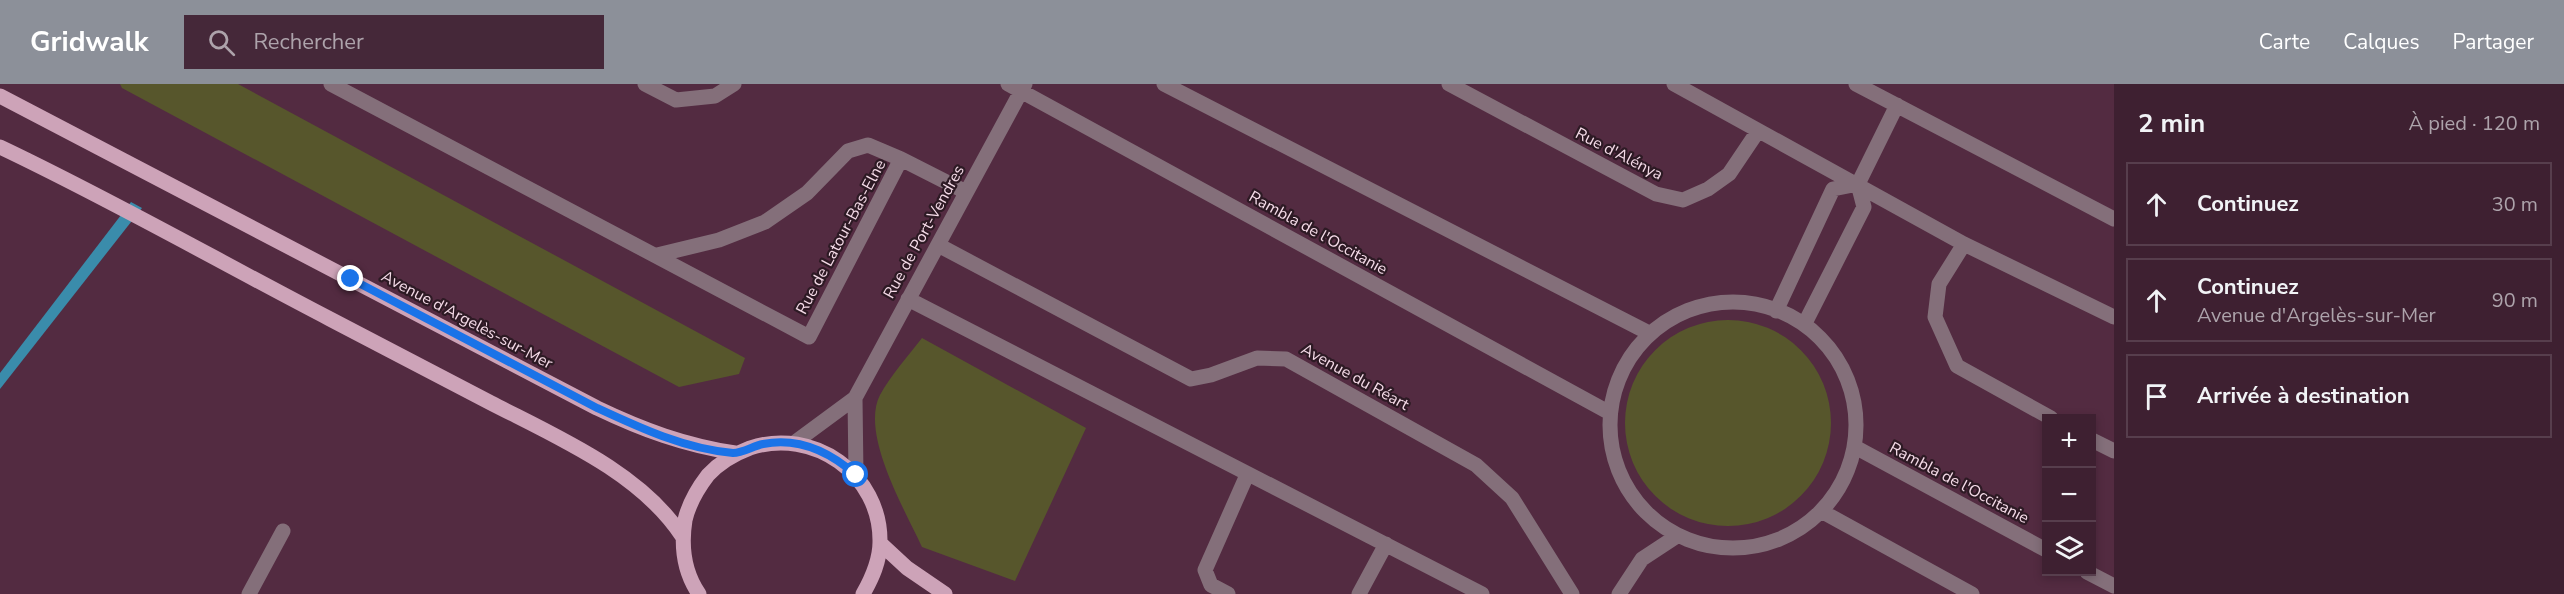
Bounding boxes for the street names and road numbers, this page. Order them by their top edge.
street label: Rue d'Alénya [1571,123,1667,185]
street label: Rue de Latour-Bas-Elne [791,156,891,318]
street label: Rue de Port-Vendres [878,161,970,303]
street label: Rambla de l'Occitanie [1245,186,1391,280]
street label: Avenue d'Argelès-sur-Mer [378,265,557,375]
street label: Avenue du Réart [1297,338,1413,416]
street label: Rambla de l'Occitanie [1885,437,2033,529]

